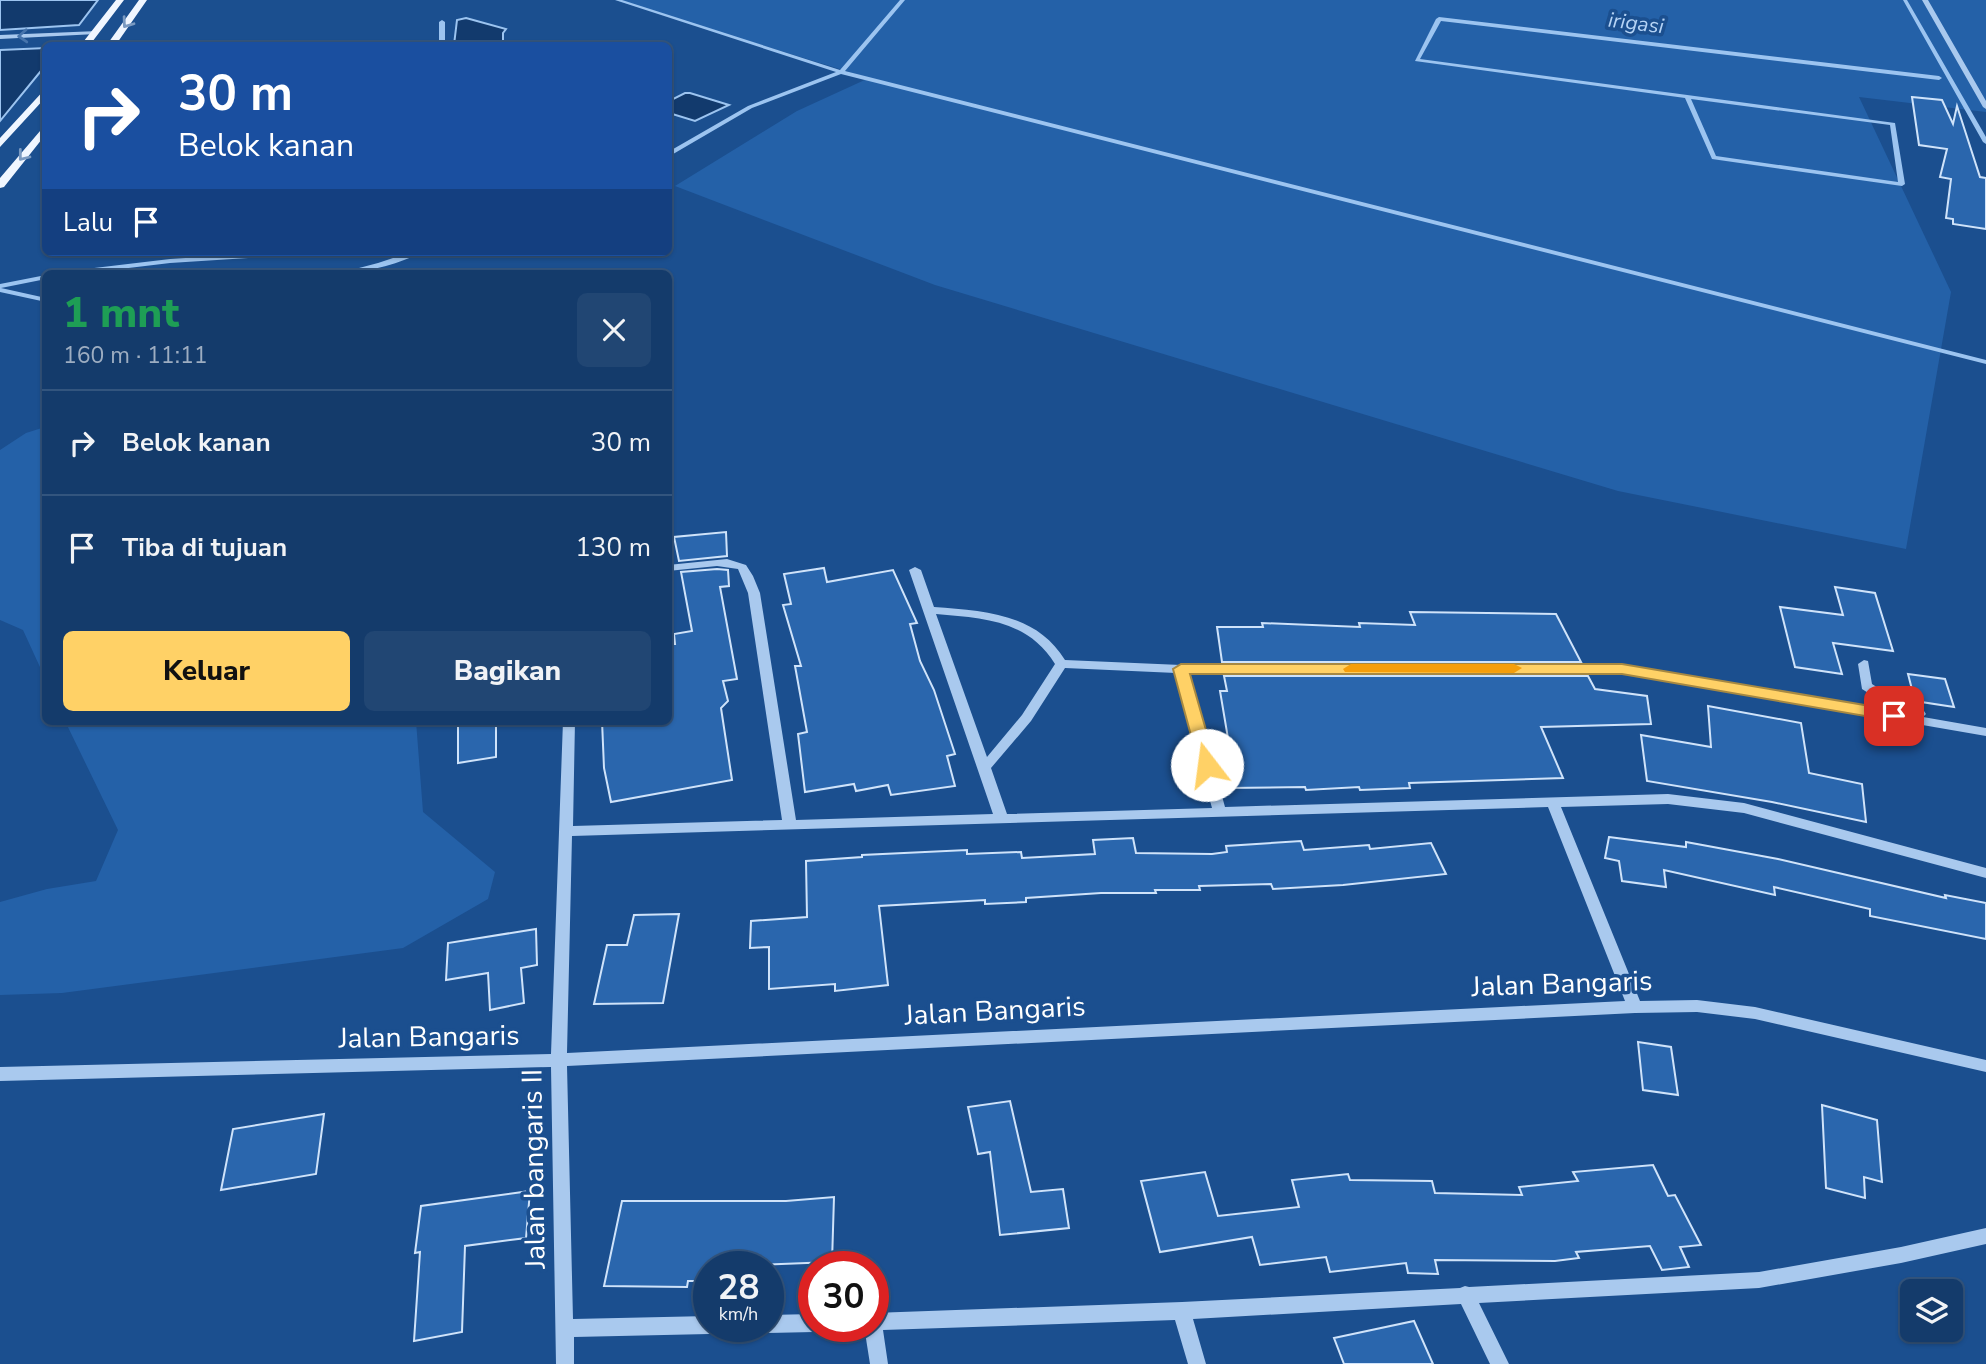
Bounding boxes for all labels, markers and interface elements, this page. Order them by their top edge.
water label: irigasi [1607,6,1666,40]
one-way arrow [122,15,135,28]
one-way arrow [18,28,29,43]
text: 30 m [178,60,293,127]
icon: right [63,70,154,161]
text: Belok kanan [178,124,354,167]
one-way arrow [18,148,31,161]
icon: arrive [127,203,165,241]
text: Lalu [63,205,113,240]
text: 1 mnt [63,285,179,342]
button: close [577,293,651,367]
text: 160 m · 11:11 [63,340,208,371]
icon: right [63,424,101,462]
text: Belok kanan [122,425,271,460]
text: 30 m [591,425,651,460]
icon: arrive [63,529,101,567]
text: Tiba di tujuan [122,530,287,565]
text: 130 m [575,530,651,565]
button: Keluar [63,631,350,711]
button: Bagikan [364,631,651,711]
pin [1864,686,1924,746]
icon: arrive [1875,697,1913,735]
position arrow [1170,728,1244,802]
street label: Jalan Bangaris [1470,962,1653,1006]
street label: Jalan Bangaris [903,987,1086,1035]
street label: Jalan Bangaris [337,1016,520,1058]
street label: Jalan bangaris II [513,1069,555,1270]
speed limit sign: 30 [798,1251,889,1342]
text: 28 [717,1264,760,1311]
map controls [1900,1279,1963,1342]
button: layers [1900,1279,1963,1342]
text: km/h [719,1302,758,1326]

